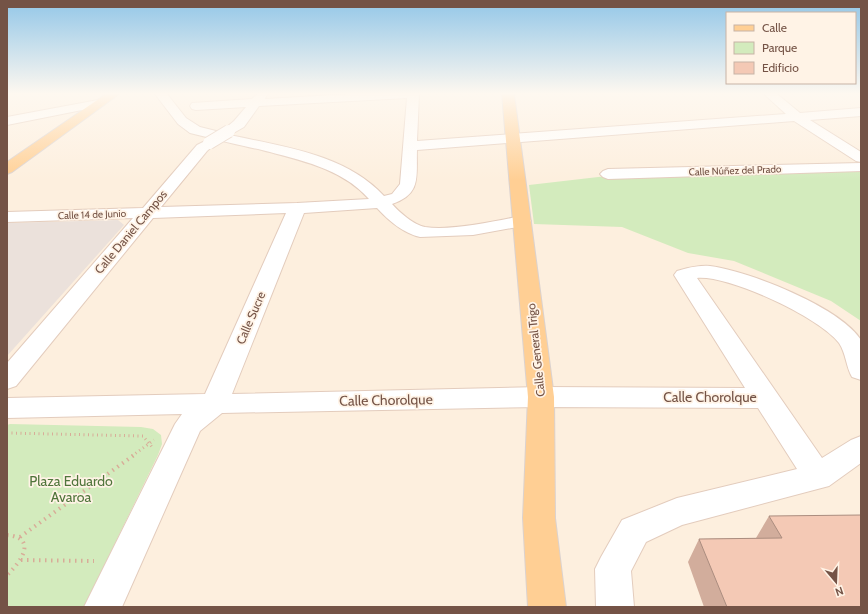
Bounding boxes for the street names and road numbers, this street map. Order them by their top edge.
street label: Calle Núñez del Prado [688,162,782,179]
street label: Calle Daniel Campos [91,187,170,277]
street label: Calle 14 de Junio [58,207,127,222]
street label: Calle Sucre [233,289,268,347]
street label: Calle General Trigo [523,302,548,398]
street label: Calle Chorolque [663,388,757,406]
street label: Calle Chorolque [339,390,433,410]

